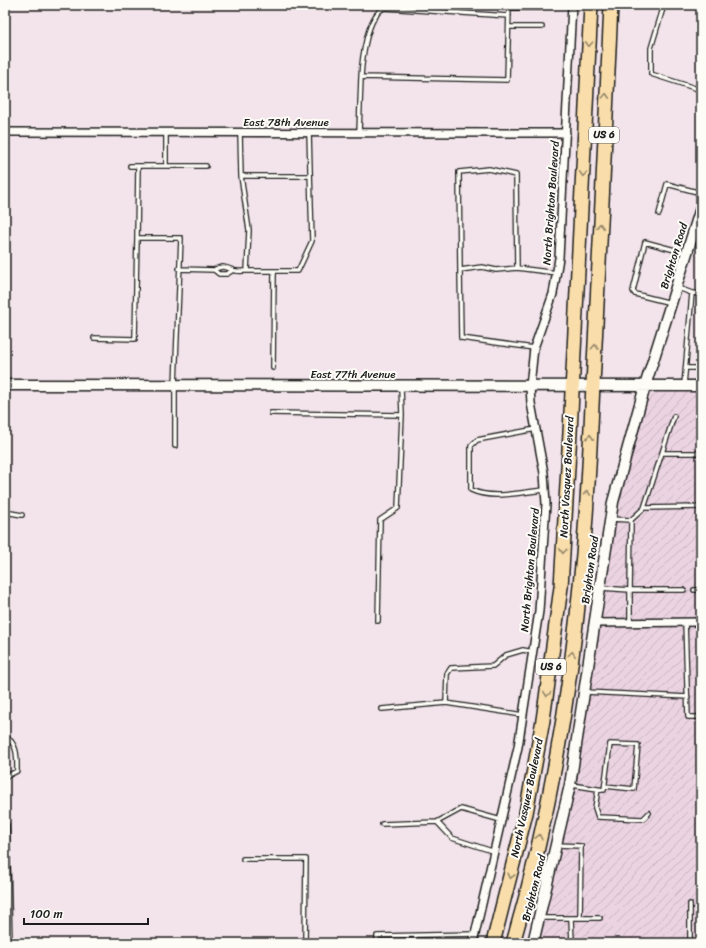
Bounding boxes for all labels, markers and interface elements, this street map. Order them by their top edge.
one-way arrow [585,41,593,47]
one-way arrow [602,93,611,99]
street label: East 78th Avenue [243,113,329,132]
road number: US 6 [589,127,619,143]
street label: North Brighton Boulevard [537,139,565,266]
one-way arrow [579,171,587,177]
street label: Brighton Road [655,219,693,292]
one-way arrow [596,223,605,229]
one-way arrow [590,344,599,350]
street label: East 77th Avenue [310,365,396,384]
street label: North Vasquez Boulevard [554,415,580,538]
one-way arrow [586,434,594,440]
one-way arrow [583,490,591,496]
street label: North Brighton Boulevard [515,506,545,633]
street label: Brighton Road [576,534,604,605]
one-way arrow [558,548,567,554]
one-way arrow [567,651,576,657]
road number: US 6 [536,659,566,675]
one-way arrow [543,691,552,697]
street label: North Vasquez Boulevard [505,735,549,859]
one-way arrow [535,834,543,840]
street label: Brighton Road [517,851,552,924]
one-way arrow [507,873,515,879]
scale bar [24,900,148,926]
text: 100 m [30,903,63,925]

